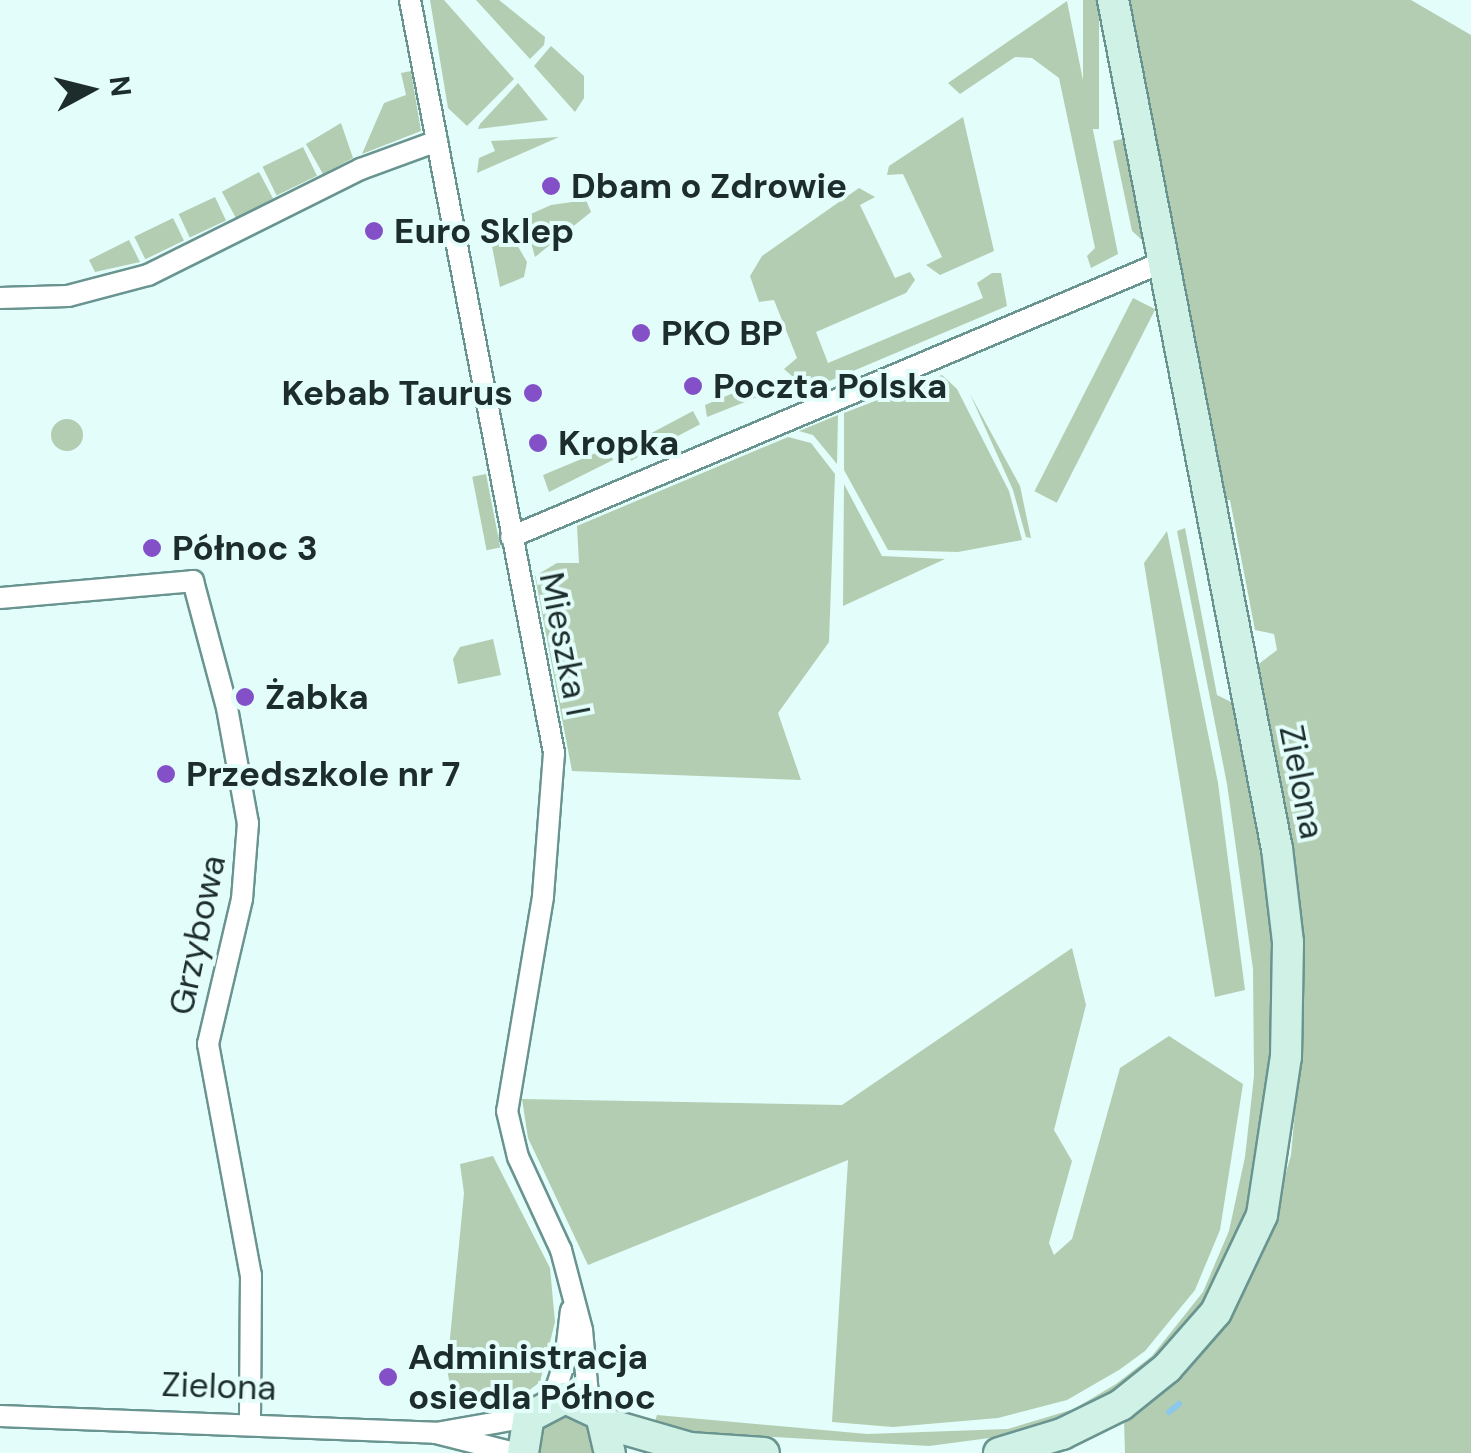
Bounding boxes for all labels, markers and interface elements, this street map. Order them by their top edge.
north arrow [40,40,140,140]
text: N [101,74,140,99]
place label: Dbam o Zdrowie [571,165,847,207]
marker: Dbam o Zdrowie [540,175,562,197]
place label: Euro Sklep [394,210,574,252]
marker: Euro Sklep [363,220,385,242]
place label: PKO BP [661,312,783,354]
marker: PKO BP [630,322,652,344]
place label: Poczta Polska [713,365,947,407]
place label: Kebab Taurus [282,372,513,414]
marker: Poczta Polska [682,375,704,397]
marker: Kebab Taurus [522,382,544,404]
place label: Kropka [558,422,679,464]
marker: Kropka [527,432,549,454]
place label: Północ 3 [172,527,318,569]
marker: Północ 3 [141,537,163,559]
street label: Mieszka I [531,569,599,719]
place label: Żabka [265,676,369,718]
marker: Żabka [234,686,256,708]
street label: Zielona [1270,722,1334,842]
place label: Przedszkole nr 7 [186,753,460,795]
marker: Przedszkole nr 7 [155,763,177,785]
street label: Grzybowa [160,851,234,1019]
place label: Administracja osiedla Północ [408,1336,656,1418]
street label: Zielona [161,1363,277,1409]
marker: Administracja osiedla Północ [377,1366,399,1388]

